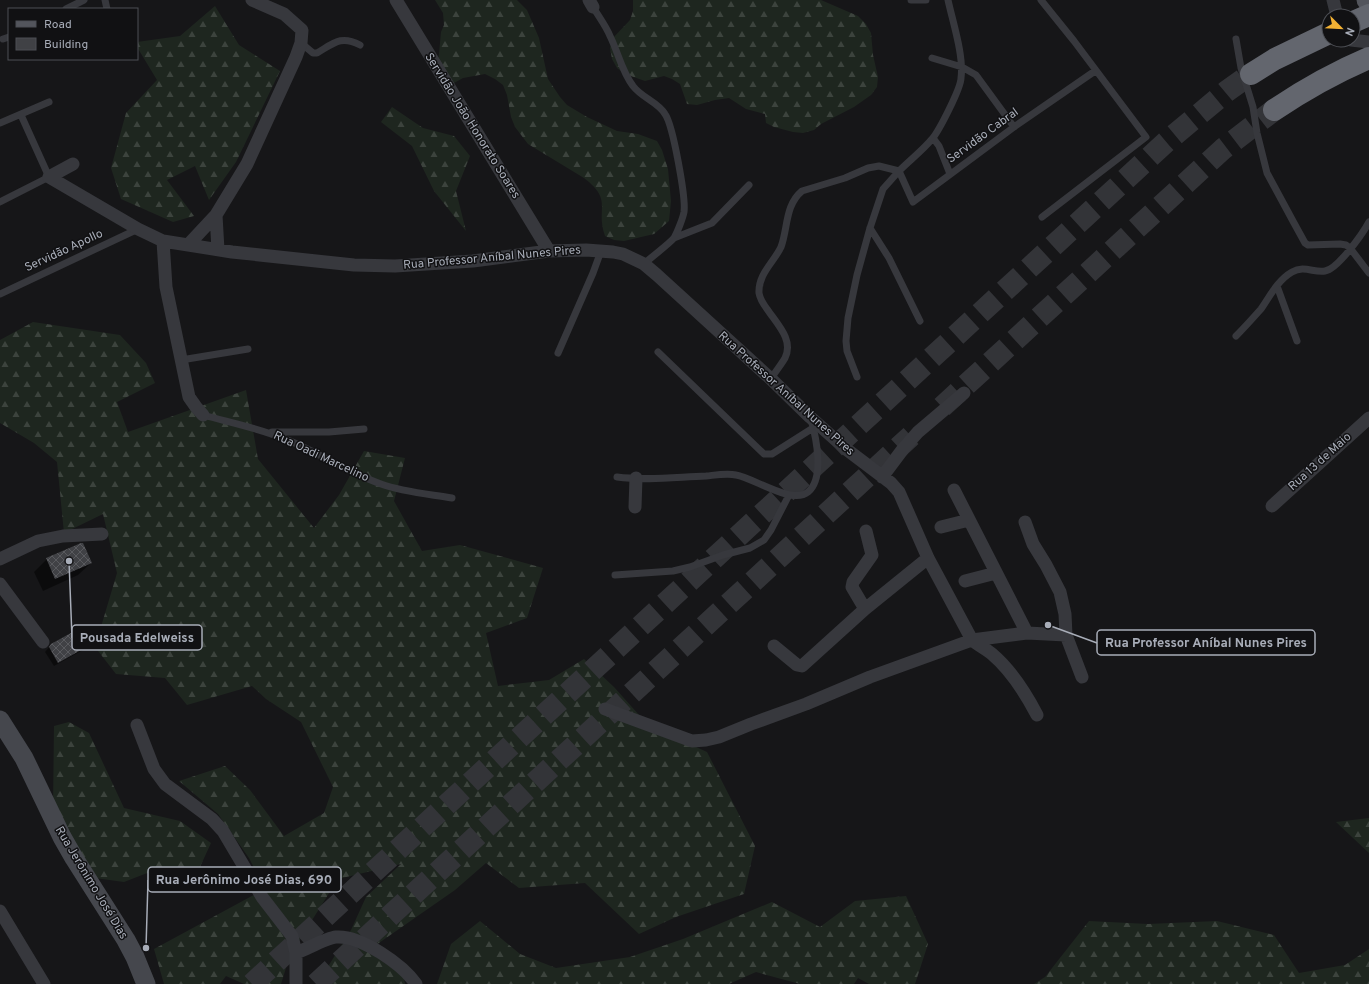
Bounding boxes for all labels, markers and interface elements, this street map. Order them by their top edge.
legend [8,8,138,60]
north arrow [1321,8,1361,48]
text: Road [44,17,72,33]
text: N [1341,25,1357,38]
text: Building [44,37,88,53]
street label: Servidão João Honorato Soares [420,50,524,202]
street label: Servidão Cabral [944,105,1022,167]
street label: Servidão Apollo [22,226,106,276]
street label: Rua Professor Aníbal Nunes Pires [403,242,581,274]
street label: Rua Professor Aníbal Nunes Pires [714,328,858,460]
street label: Rua Oadi Marcelino [271,428,372,486]
street label: Rua 13 de Maio [1285,429,1355,495]
callout: Pousada Edelweiss [72,625,202,650]
callout: Rua Professor Aníbal Nunes Pires [1097,630,1315,655]
text: Pousada Edelweiss [80,631,194,647]
text: Rua Professor Aníbal Nunes Pires [1105,636,1307,652]
street label: Rua Jerônimo José Dias [51,824,131,942]
callout: Rua Jerônimo José Dias, 690 [148,867,341,892]
text: Rua Jerônimo José Dias, 690 [156,873,332,889]

